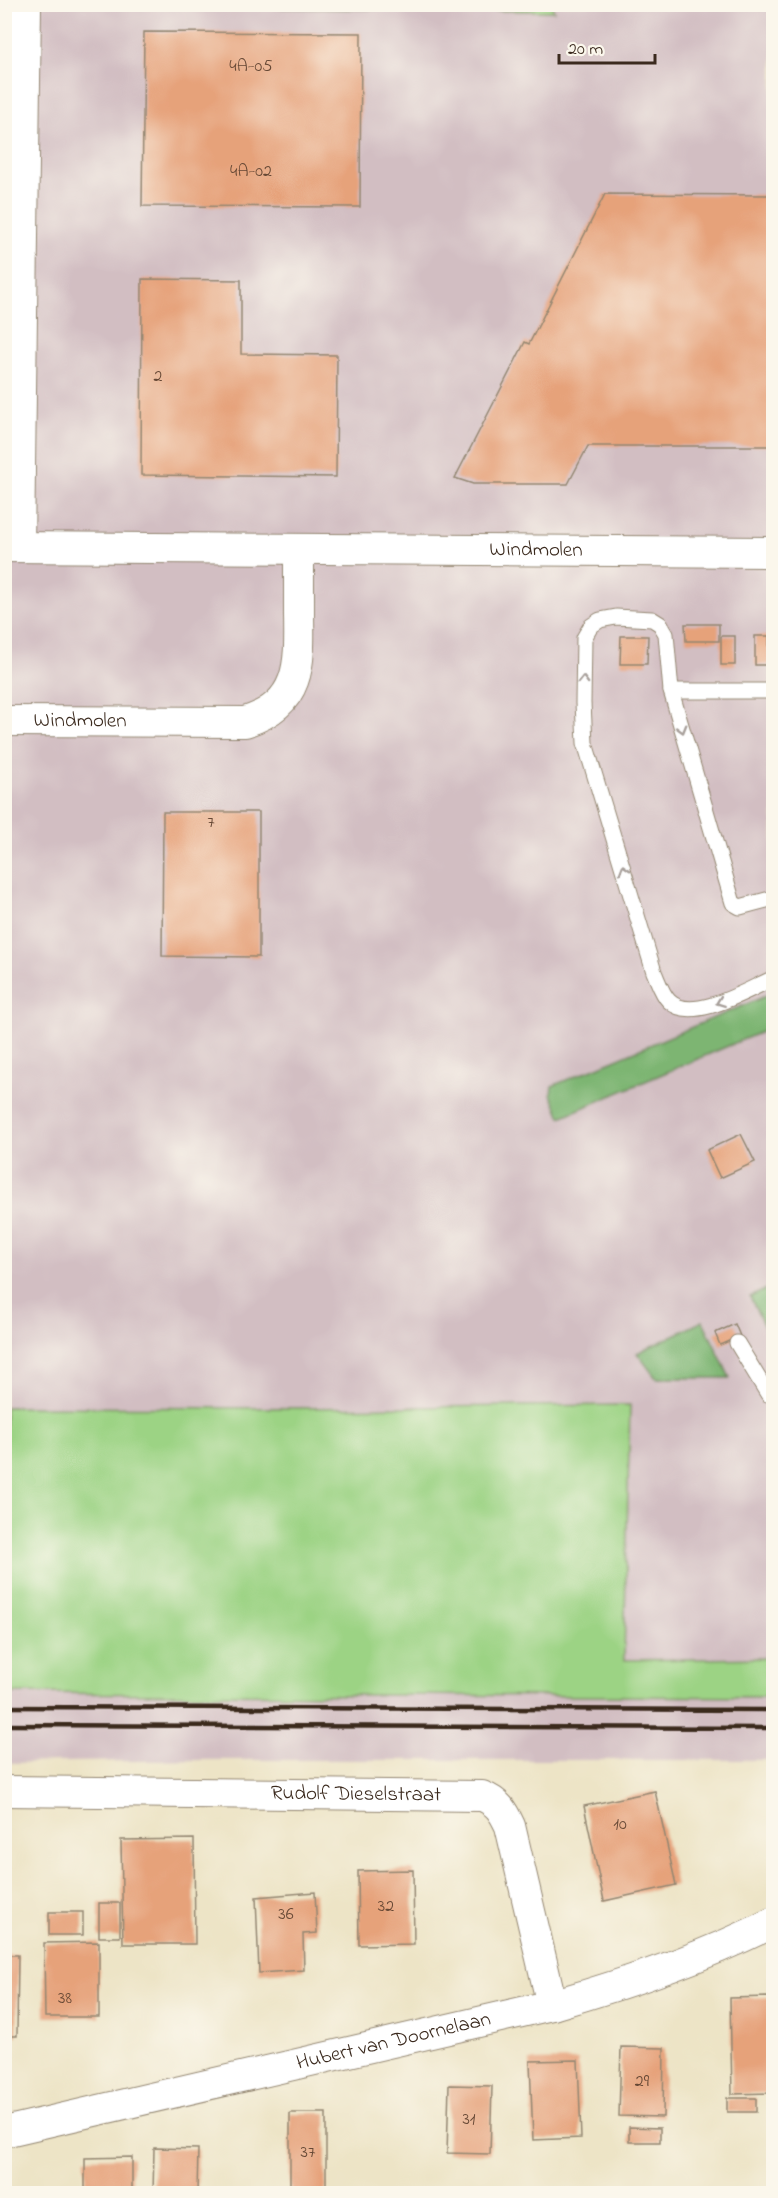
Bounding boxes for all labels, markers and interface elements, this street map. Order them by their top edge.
scale bar [559,27,655,65]
text: 20 m [568,37,603,63]
house number: 4A-05 [229,54,273,80]
house number: 4A-02 [230,159,272,185]
house number: 2 [154,364,163,390]
street label: Windmolen [489,535,583,566]
one-way arrow [577,675,590,684]
street label: Windmolen [33,706,127,737]
one-way arrow [675,723,687,734]
house number: 7 [207,810,215,836]
one-way arrow [618,864,631,875]
one-way arrow [715,994,726,1007]
street label: Rudolf Dieselstraat [271,1779,441,1811]
house number: 10 [613,1812,627,1838]
house number: 32 [378,1894,394,1920]
house number: 36 [278,1902,294,1928]
house number: 38 [58,1986,72,2012]
street label: Hubert van Doornelaan [293,2005,494,2079]
house number: 29 [635,2069,650,2095]
house number: 31 [462,2107,476,2133]
house number: 37 [301,2140,316,2166]

